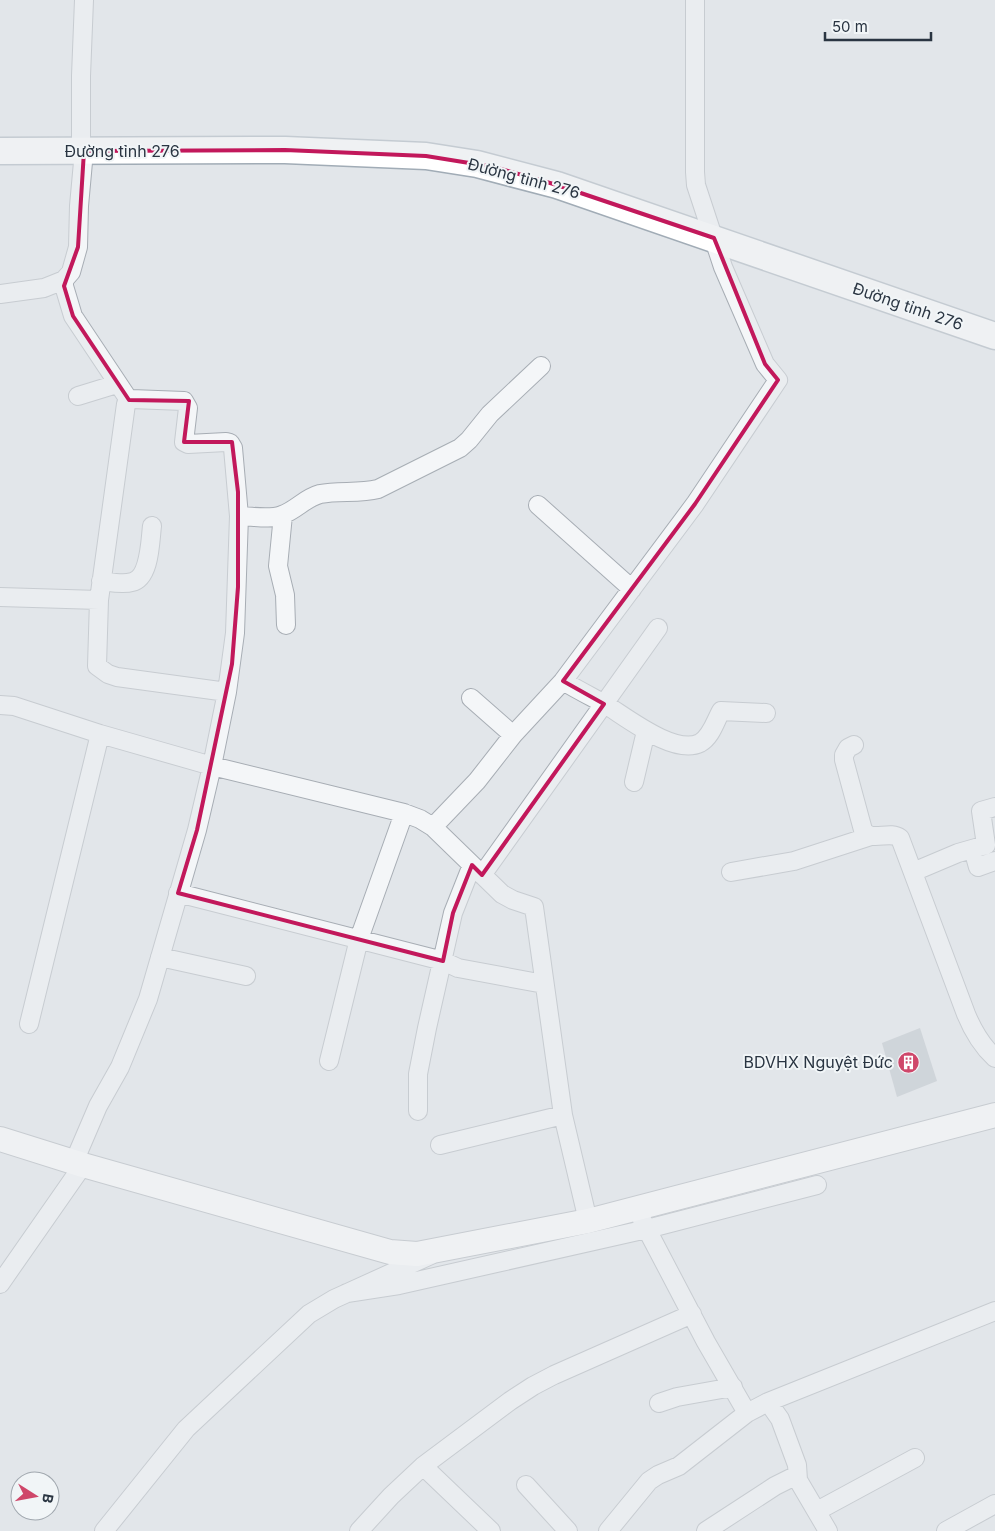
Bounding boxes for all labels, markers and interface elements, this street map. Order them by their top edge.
scale bar [825,10,931,42]
text: 50 m [832,17,868,36]
street label: Đường tỉnh 276 [64,141,180,161]
street label: Đường tỉnh 276 [466,153,582,203]
street label: Đường tỉnh 276 [850,278,966,334]
building icon: BDVHX Nguyệt Đức [897,1050,921,1074]
place label: BDVHX Nguyệt Đức [744,1052,893,1072]
north arrow [10,1471,60,1521]
text: B [39,1492,57,1505]

